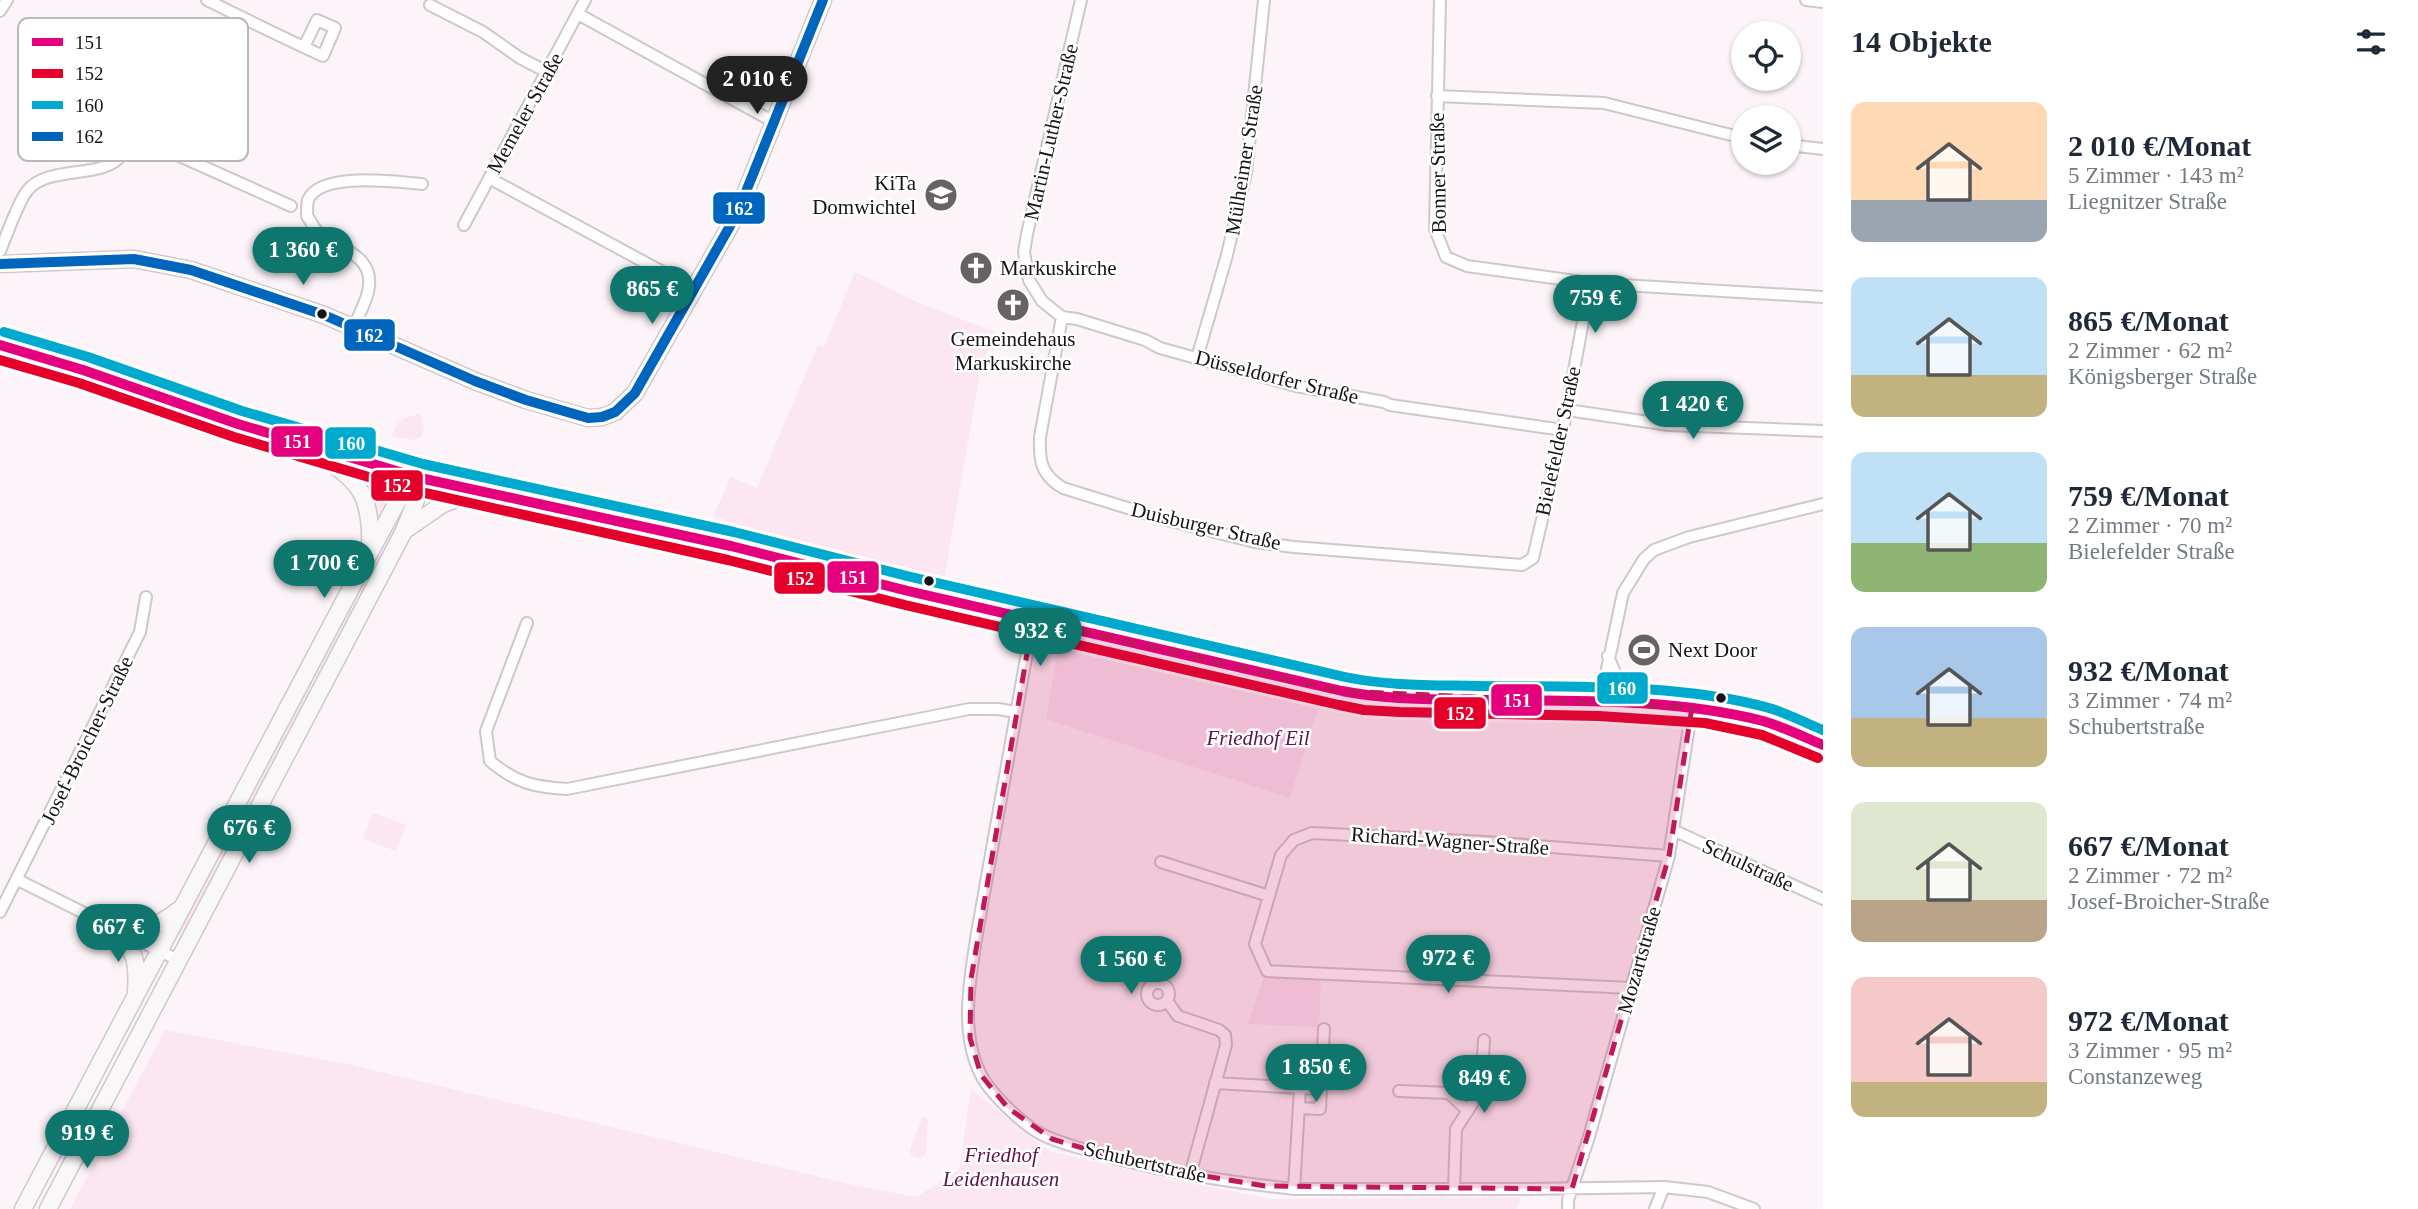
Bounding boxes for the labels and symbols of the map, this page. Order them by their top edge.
legend [18,18,248,161]
text: 151 [75,32,104,53]
street label: Martin-Luther-Straße [1019,41,1083,223]
street label: Memeler Straße [482,48,568,178]
pin: 2 010 € [692,57,822,116]
text: 152 [75,63,104,84]
street label: Mülheimer Straße [1220,83,1268,237]
text: 160 [75,95,104,116]
street label: Bonner Straße [1425,112,1451,234]
text: 162 [75,126,104,147]
place label: KiTa Domwichtel [812,171,917,219]
school or university icon: KiTa Domwichtel [922,176,960,214]
line badge: 162 [712,191,766,225]
text: 162 [725,198,753,219]
pin: 1 360 € [238,228,368,287]
church icon: Markuskirche [957,249,995,287]
place label: Markuskirche [1000,256,1117,280]
pin: 865 € [603,266,701,326]
pin: 759 € [1546,276,1644,335]
church icon: Gemeindehaus Markuskirche [994,286,1032,324]
unlabelled marker [315,307,329,321]
line badge: 162 [343,318,396,352]
text: 162 [355,325,383,346]
place label: Gemeindehaus Markuskirche [951,327,1075,375]
street label: Düsseldorfer Straße [1193,345,1361,409]
street label: Bielefelder Straße [1530,364,1586,518]
pin: 1 420 € [1628,382,1758,441]
line badge: 151 [270,425,324,458]
line badge: 160 [324,426,377,460]
text: 151 [283,431,311,452]
text: 160 [337,433,365,454]
line badge: 152 [370,469,424,502]
text: 152 [383,475,411,496]
street label: Duisburger Straße [1129,497,1283,555]
pin: 1 700 € [259,540,389,600]
line badge: 151 [826,560,880,594]
line badge: 152 [773,561,826,595]
text: 151 [839,567,867,588]
text: 152 [786,568,814,589]
unlabelled marker [922,574,936,588]
pin: 932 € [991,608,1089,668]
sports icon: Next Door [1625,631,1663,669]
place label: Next Door [1668,638,1757,662]
street label: Josef-Broicher-Straße [36,652,138,828]
line badge: 160 [1596,671,1649,705]
text: 160 [1608,678,1636,699]
line badge: 151 [1490,683,1543,717]
text: 151 [1503,690,1531,711]
unlabelled marker [1714,691,1728,705]
line badge: 152 [1433,696,1487,730]
text: 152 [1446,703,1474,724]
park label: Friedhof Eil [1205,726,1310,750]
pin: 676 € [200,806,298,865]
street label: Richard-Wagner-Straße [1350,822,1550,860]
street label: Schulstraße [1699,833,1797,897]
street label: Mozartstraße [1612,903,1666,1017]
pin: 667 € [69,904,167,964]
pin: 1 560 € [1066,936,1196,996]
pin: 972 € [1399,936,1497,995]
pin: 1 850 € [1251,1044,1381,1104]
pin: 849 € [1435,1056,1533,1115]
pin: 919 € [38,1110,136,1170]
street label: Schubertstraße [1082,1136,1208,1188]
park label: Friedhof Leidenhausen [942,1143,1059,1191]

